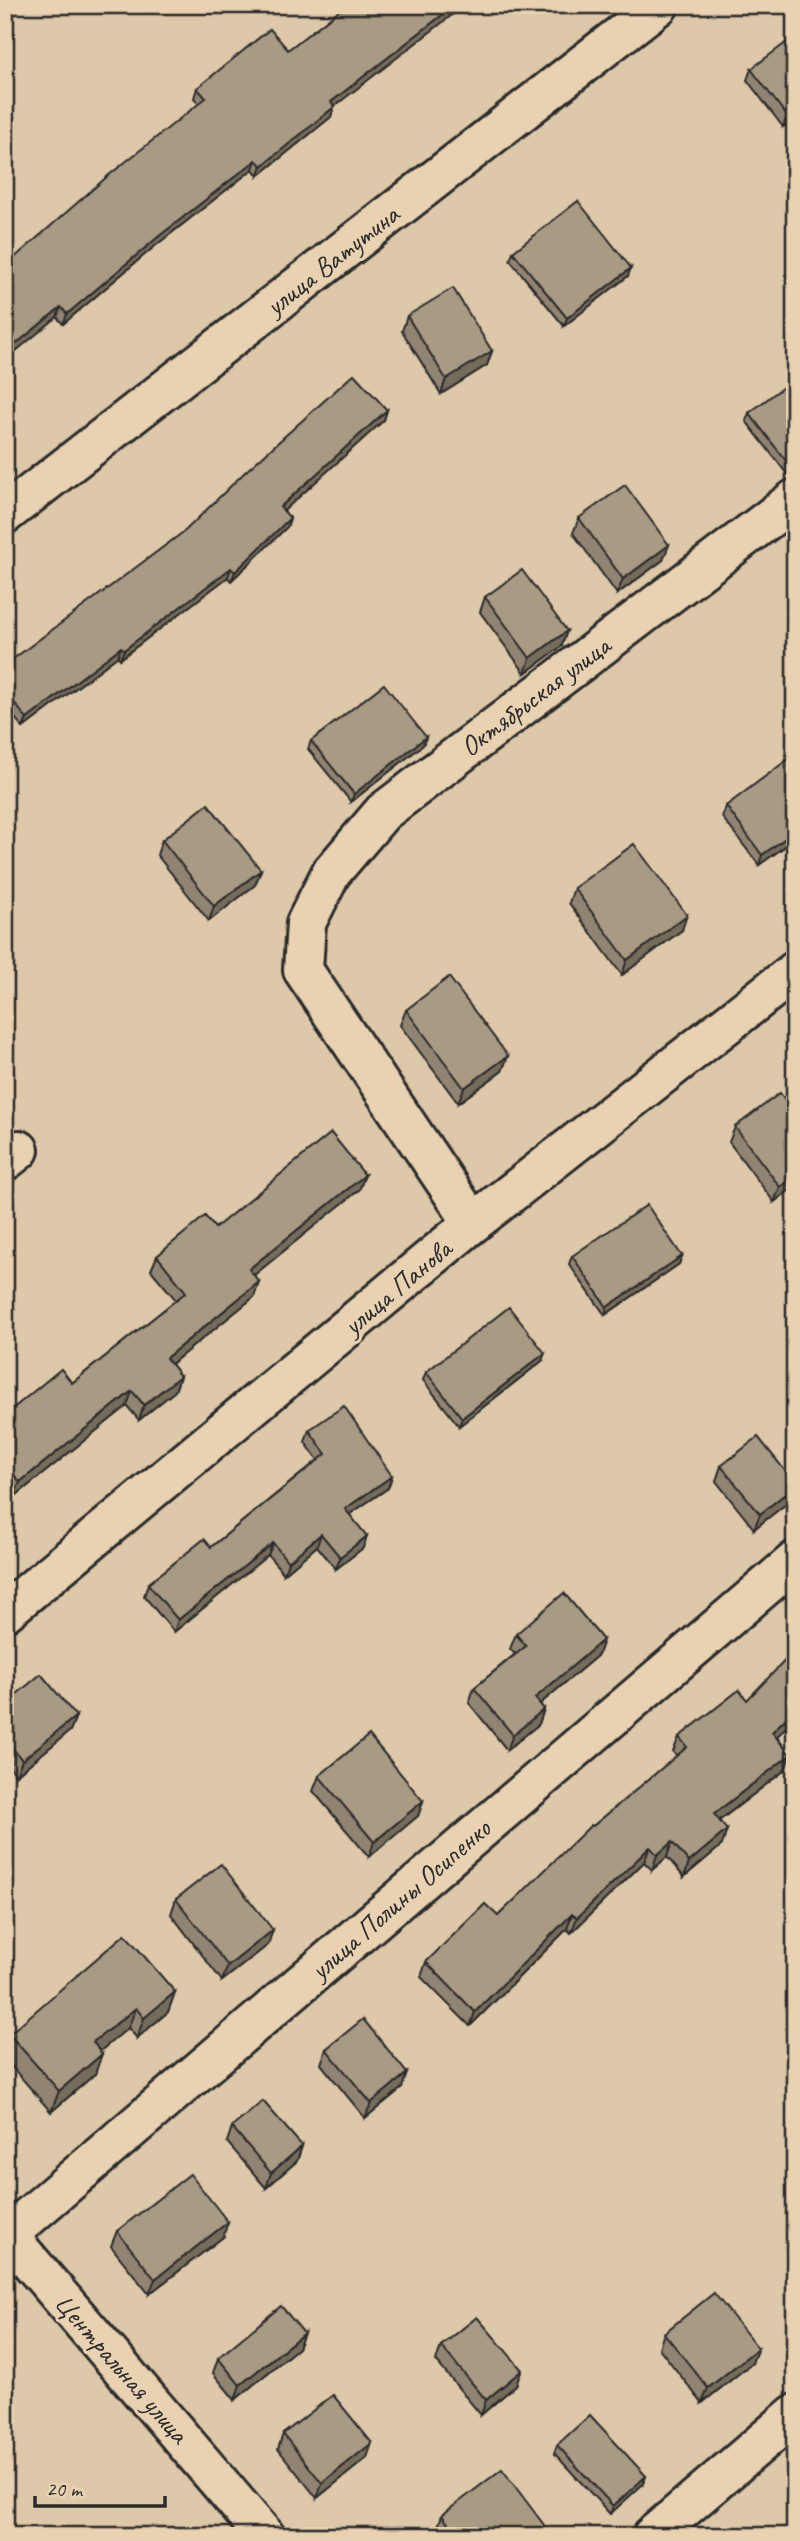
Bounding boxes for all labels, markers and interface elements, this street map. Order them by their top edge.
street label: улица Ватутина [257,196,407,324]
street label: Октябрьская улица [453,627,619,764]
street label: улица Панова [334,1230,460,1344]
street label: улица Полины Осипенко [301,1810,499,1988]
street label: Центральная улица [47,2286,198,2452]
scale bar [35,2464,164,2508]
text: 20 m [46,2476,84,2502]

